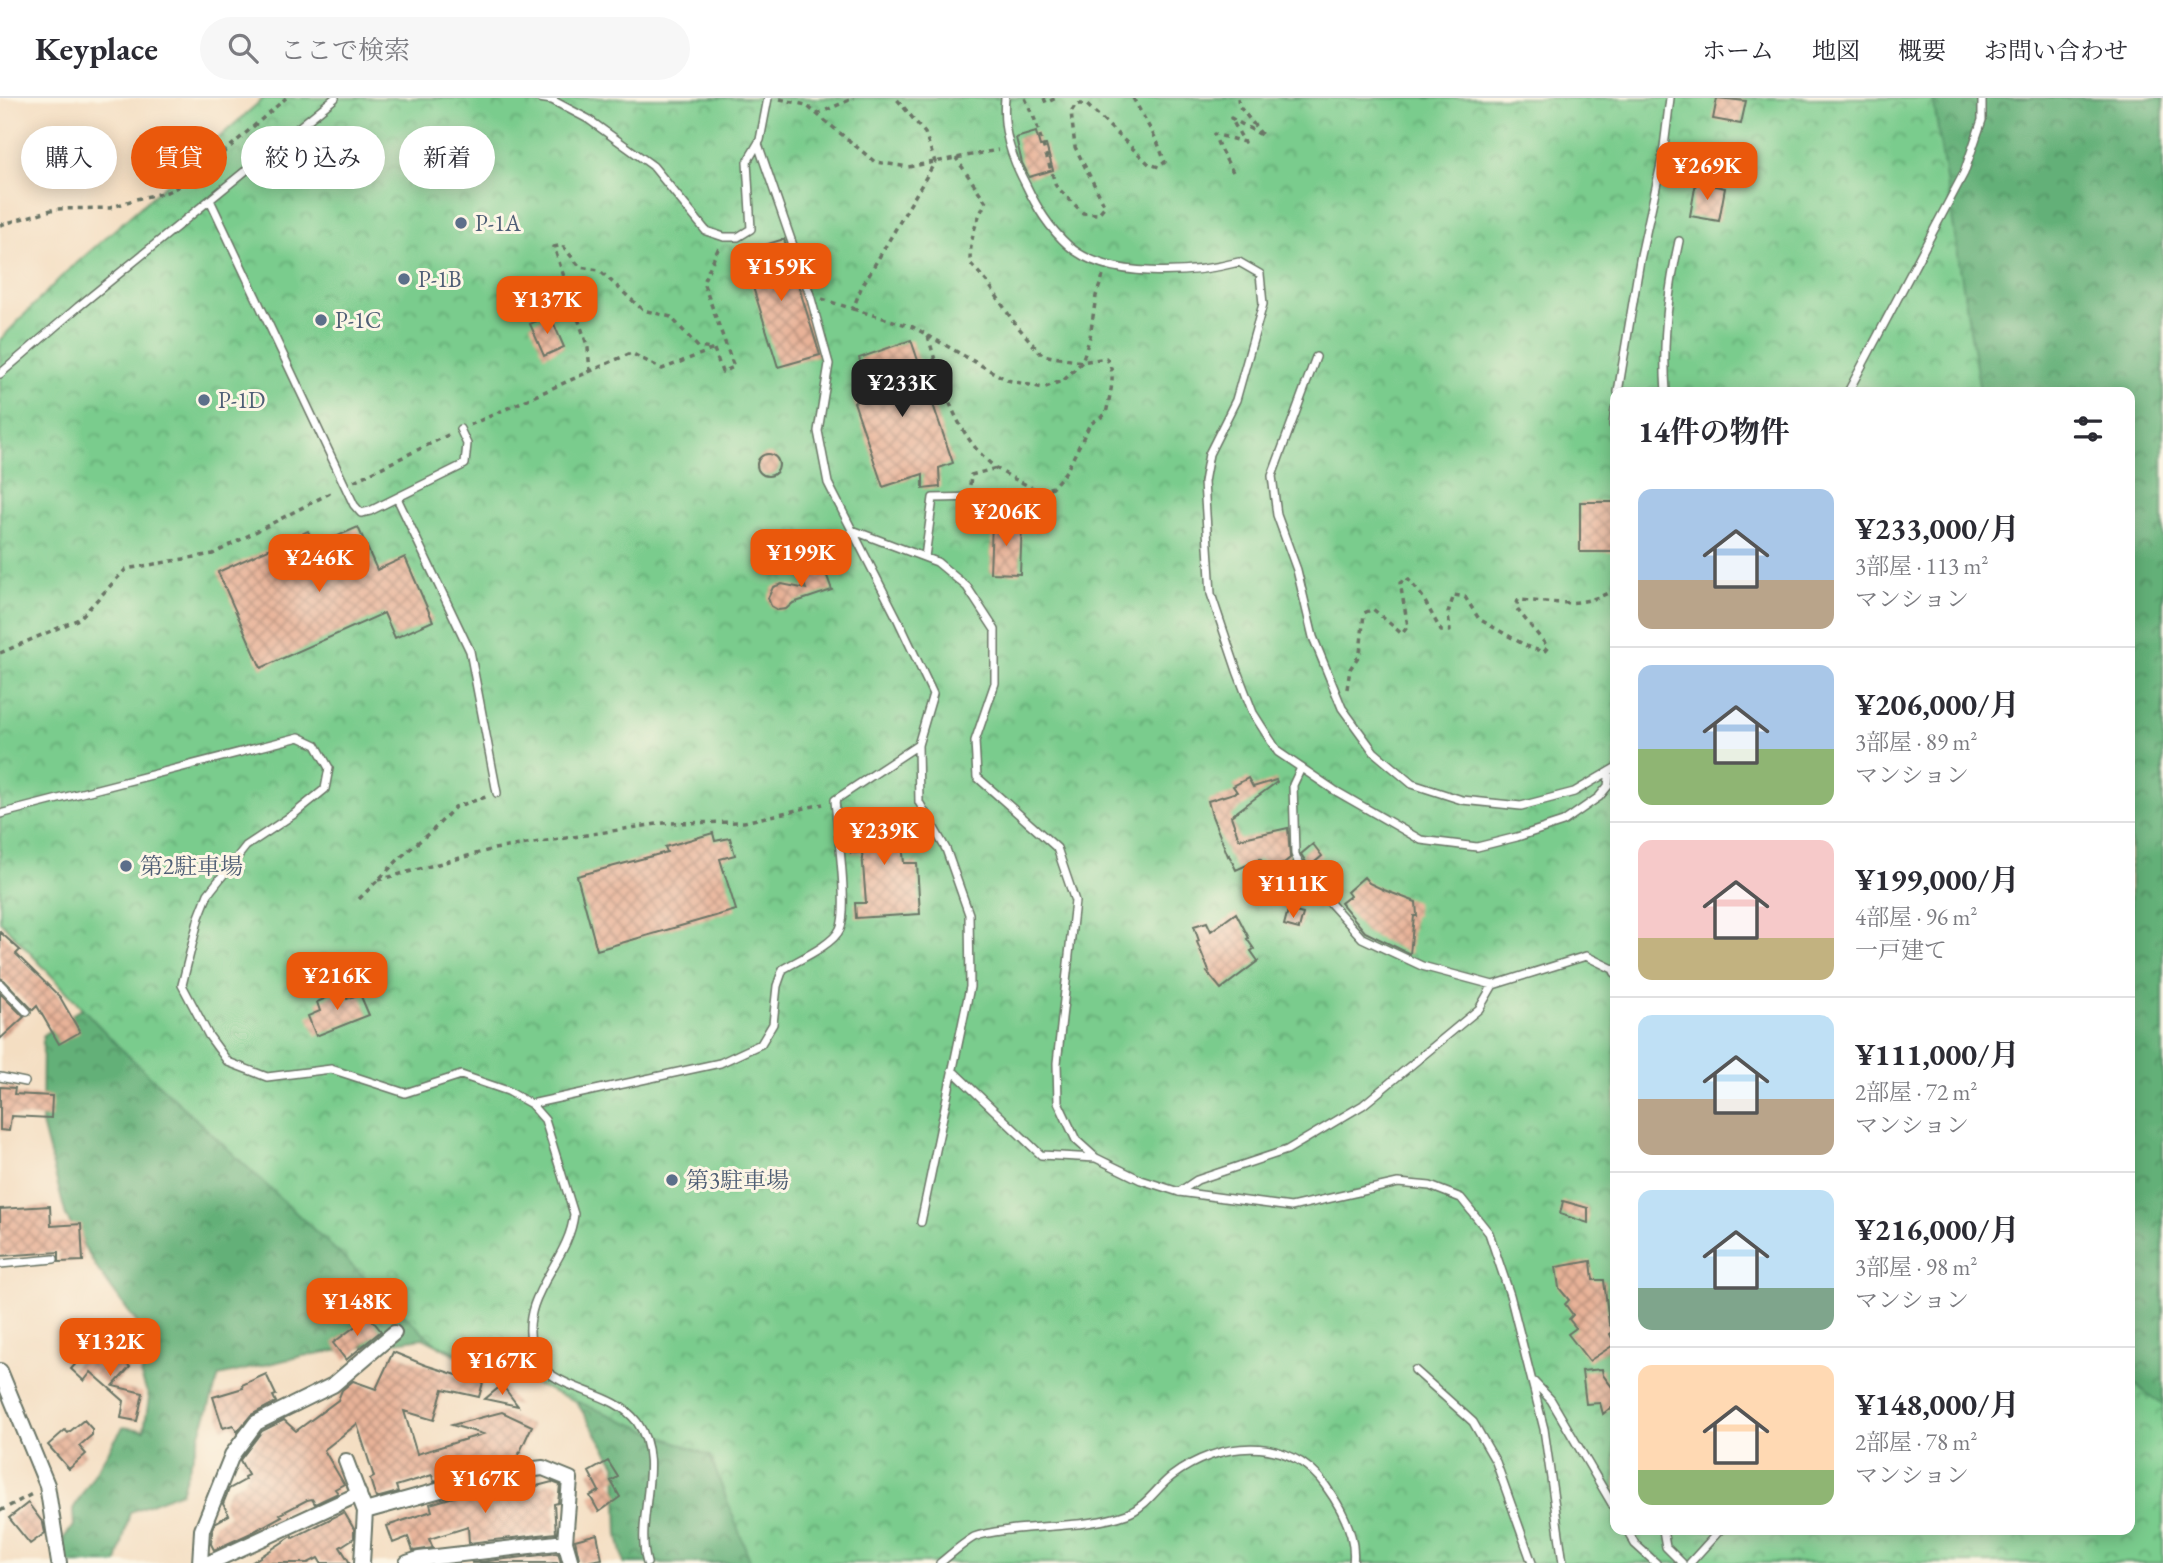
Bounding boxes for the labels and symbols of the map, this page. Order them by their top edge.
pin: ¥269K [1658,142,1756,202]
place label: P-1A [475,208,522,238]
marker: P-1A [453,215,469,231]
pin: ¥159K [732,244,830,303]
place label: P-1B [418,264,462,294]
marker: P-1B [396,271,412,287]
pin: ¥137K [498,276,596,336]
place label: P-1C [335,305,381,335]
marker: P-1C [313,312,329,328]
pin: ¥233K [853,360,951,419]
place label: P-1D [218,385,265,415]
marker: P-1D [196,392,212,408]
pin: ¥206K [957,489,1055,548]
pin: ¥199K [752,530,850,589]
pin: ¥246K [270,534,368,594]
pin: ¥239K [835,808,933,867]
place label: 第2駐車場 [140,851,243,881]
marker: 第2駐車場 [118,858,134,874]
pin: ¥111K [1244,860,1342,920]
pin: ¥216K [288,953,386,1012]
place label: 第3駐車場 [686,1165,789,1195]
marker: 第3駐車場 [664,1172,680,1188]
pin: ¥148K [308,1278,406,1338]
pin: ¥132K [61,1318,159,1378]
pin: ¥167K [453,1338,551,1397]
pin: ¥167K [436,1456,534,1515]

